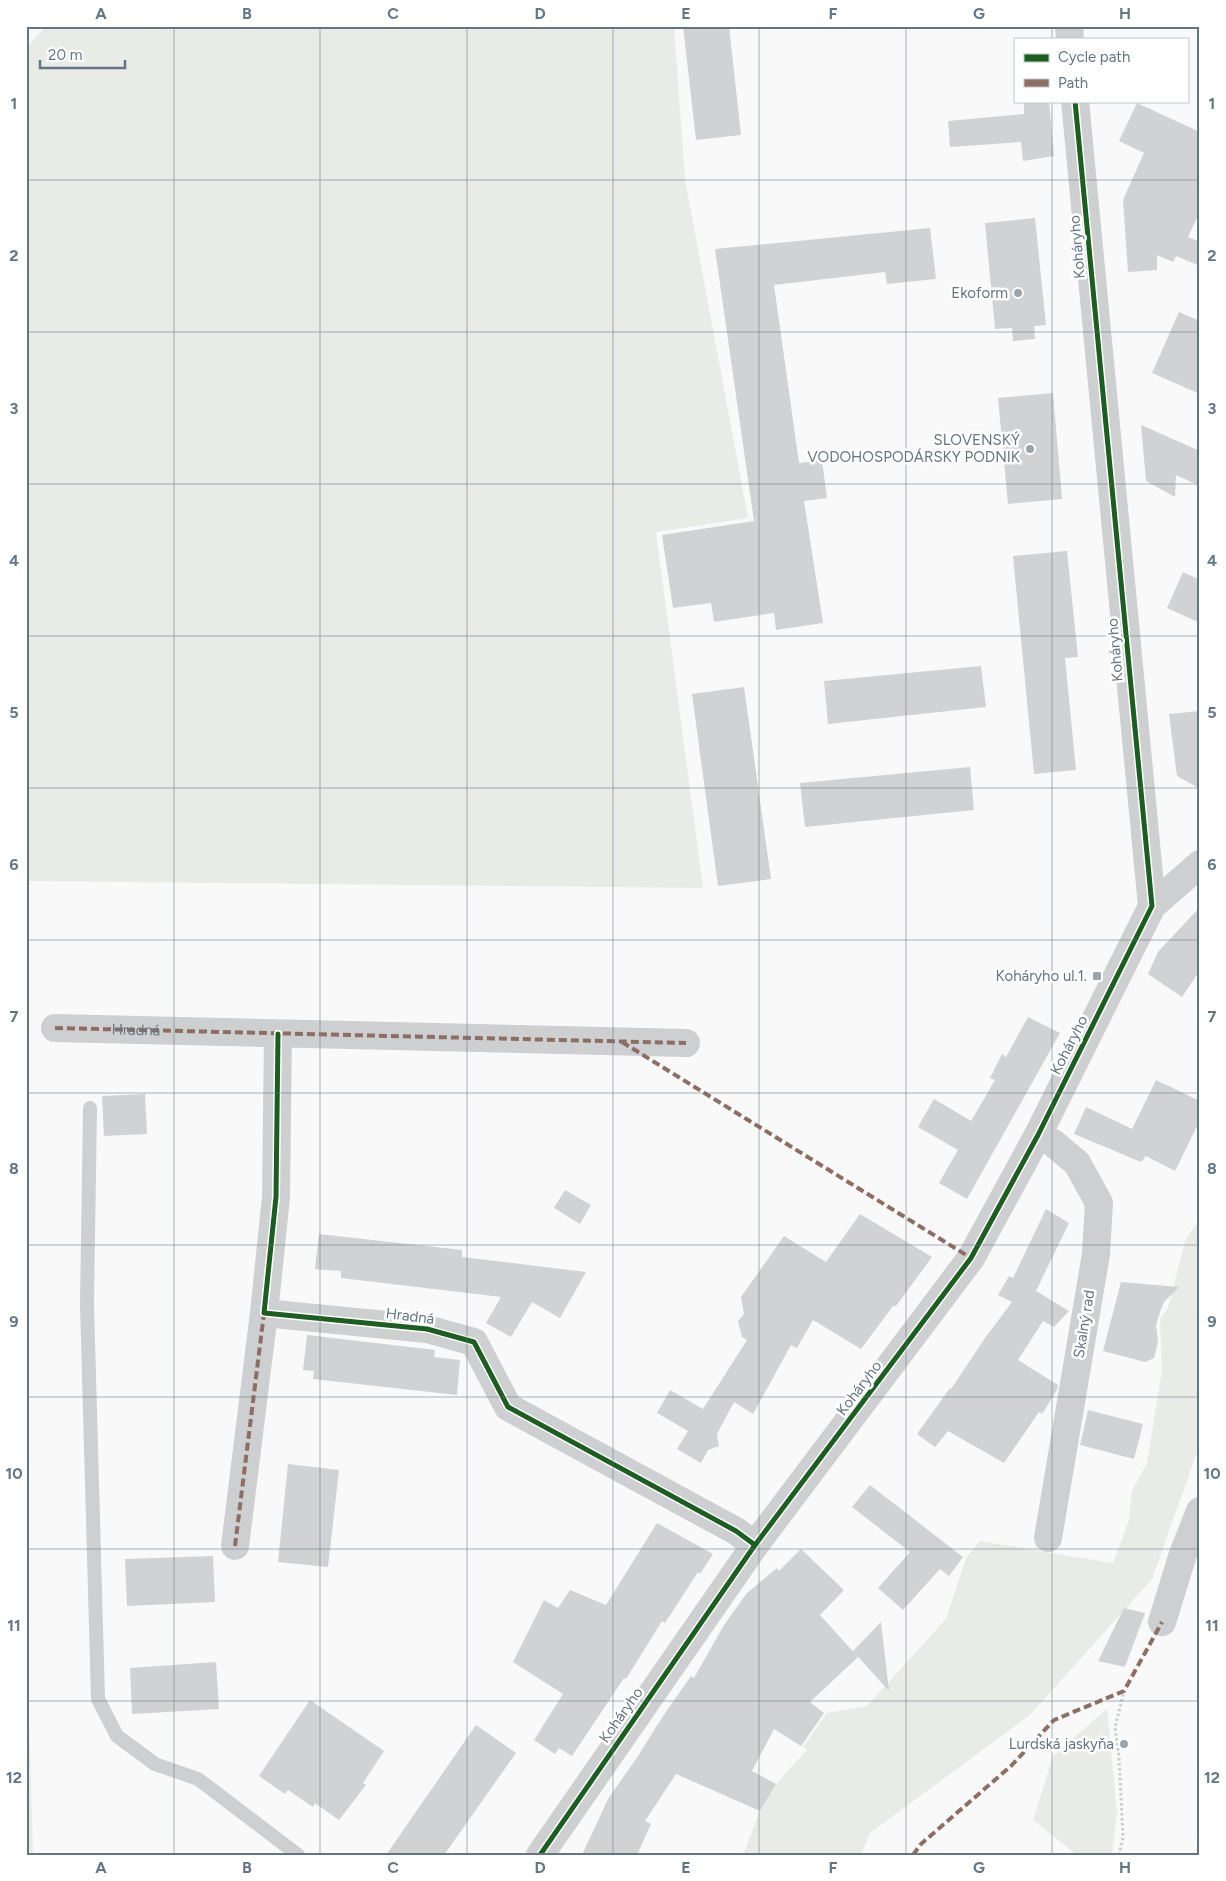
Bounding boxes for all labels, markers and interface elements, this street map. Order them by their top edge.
text: A [95,4,107,23]
text: B [242,4,252,23]
text: C [387,4,399,23]
text: D [534,4,546,23]
text: E [681,4,691,23]
text: F [829,4,838,23]
text: G [973,4,985,23]
text: H [1119,4,1131,23]
scale bar [40,38,125,70]
legend [1014,38,1188,102]
text: 20 m [48,46,82,64]
text: Cycle path [1058,48,1130,66]
text: Path [1058,74,1088,92]
text: 1 [11,94,17,113]
text: 1 [1209,94,1215,113]
street label: Koháryho [1065,214,1089,280]
text: 2 [9,246,19,265]
text: 2 [1207,246,1217,265]
place label: Ekoform [951,284,1008,302]
marker: Ekoform [1012,287,1024,299]
text: 3 [10,399,19,418]
text: 3 [1208,399,1217,418]
place label: SLOVENSKÝ VODOHOSPODÁRSKY PODNIK [807,431,1021,466]
marker: SLOVENSKÝ VODOHOSPODÁRSKY PODNIK [1024,443,1036,455]
text: 4 [9,551,19,570]
text: 4 [1207,551,1217,570]
street label: Koháryho [1103,617,1127,683]
text: 5 [9,703,19,722]
text: 5 [1207,703,1217,722]
text: 6 [9,855,19,874]
text: 6 [1207,855,1217,874]
place label: Koháryho ul.1. [995,967,1087,985]
marker: Koháryho ul.1. [1091,970,1103,982]
text: 7 [10,1007,19,1026]
text: 7 [1208,1007,1217,1026]
street label: Koháryho [1047,1012,1092,1077]
street label: Hradná [111,1020,161,1040]
text: 8 [9,1159,19,1178]
text: 8 [1207,1159,1217,1178]
street label: Skalný rad [1070,1289,1098,1359]
street label: Hradná [385,1304,435,1328]
text: 9 [9,1312,19,1331]
text: 9 [1207,1312,1217,1331]
street label: Koháryho [833,1357,886,1419]
text: 10 [5,1464,23,1483]
text: 10 [1203,1464,1221,1483]
text: 11 [7,1616,21,1635]
text: 11 [1205,1616,1219,1635]
street label: Koháryho [595,1683,647,1746]
place label: Lurdská jaskyňa [1009,1735,1114,1753]
marker: Lurdská jaskyňa [1118,1738,1130,1750]
text: 12 [6,1768,22,1787]
text: 12 [1204,1768,1220,1787]
text: A [95,1858,107,1877]
text: B [242,1858,252,1877]
text: C [387,1858,399,1877]
text: D [534,1858,546,1877]
text: E [681,1858,691,1877]
text: F [829,1858,838,1877]
text: G [973,1858,985,1877]
text: H [1119,1858,1131,1877]

